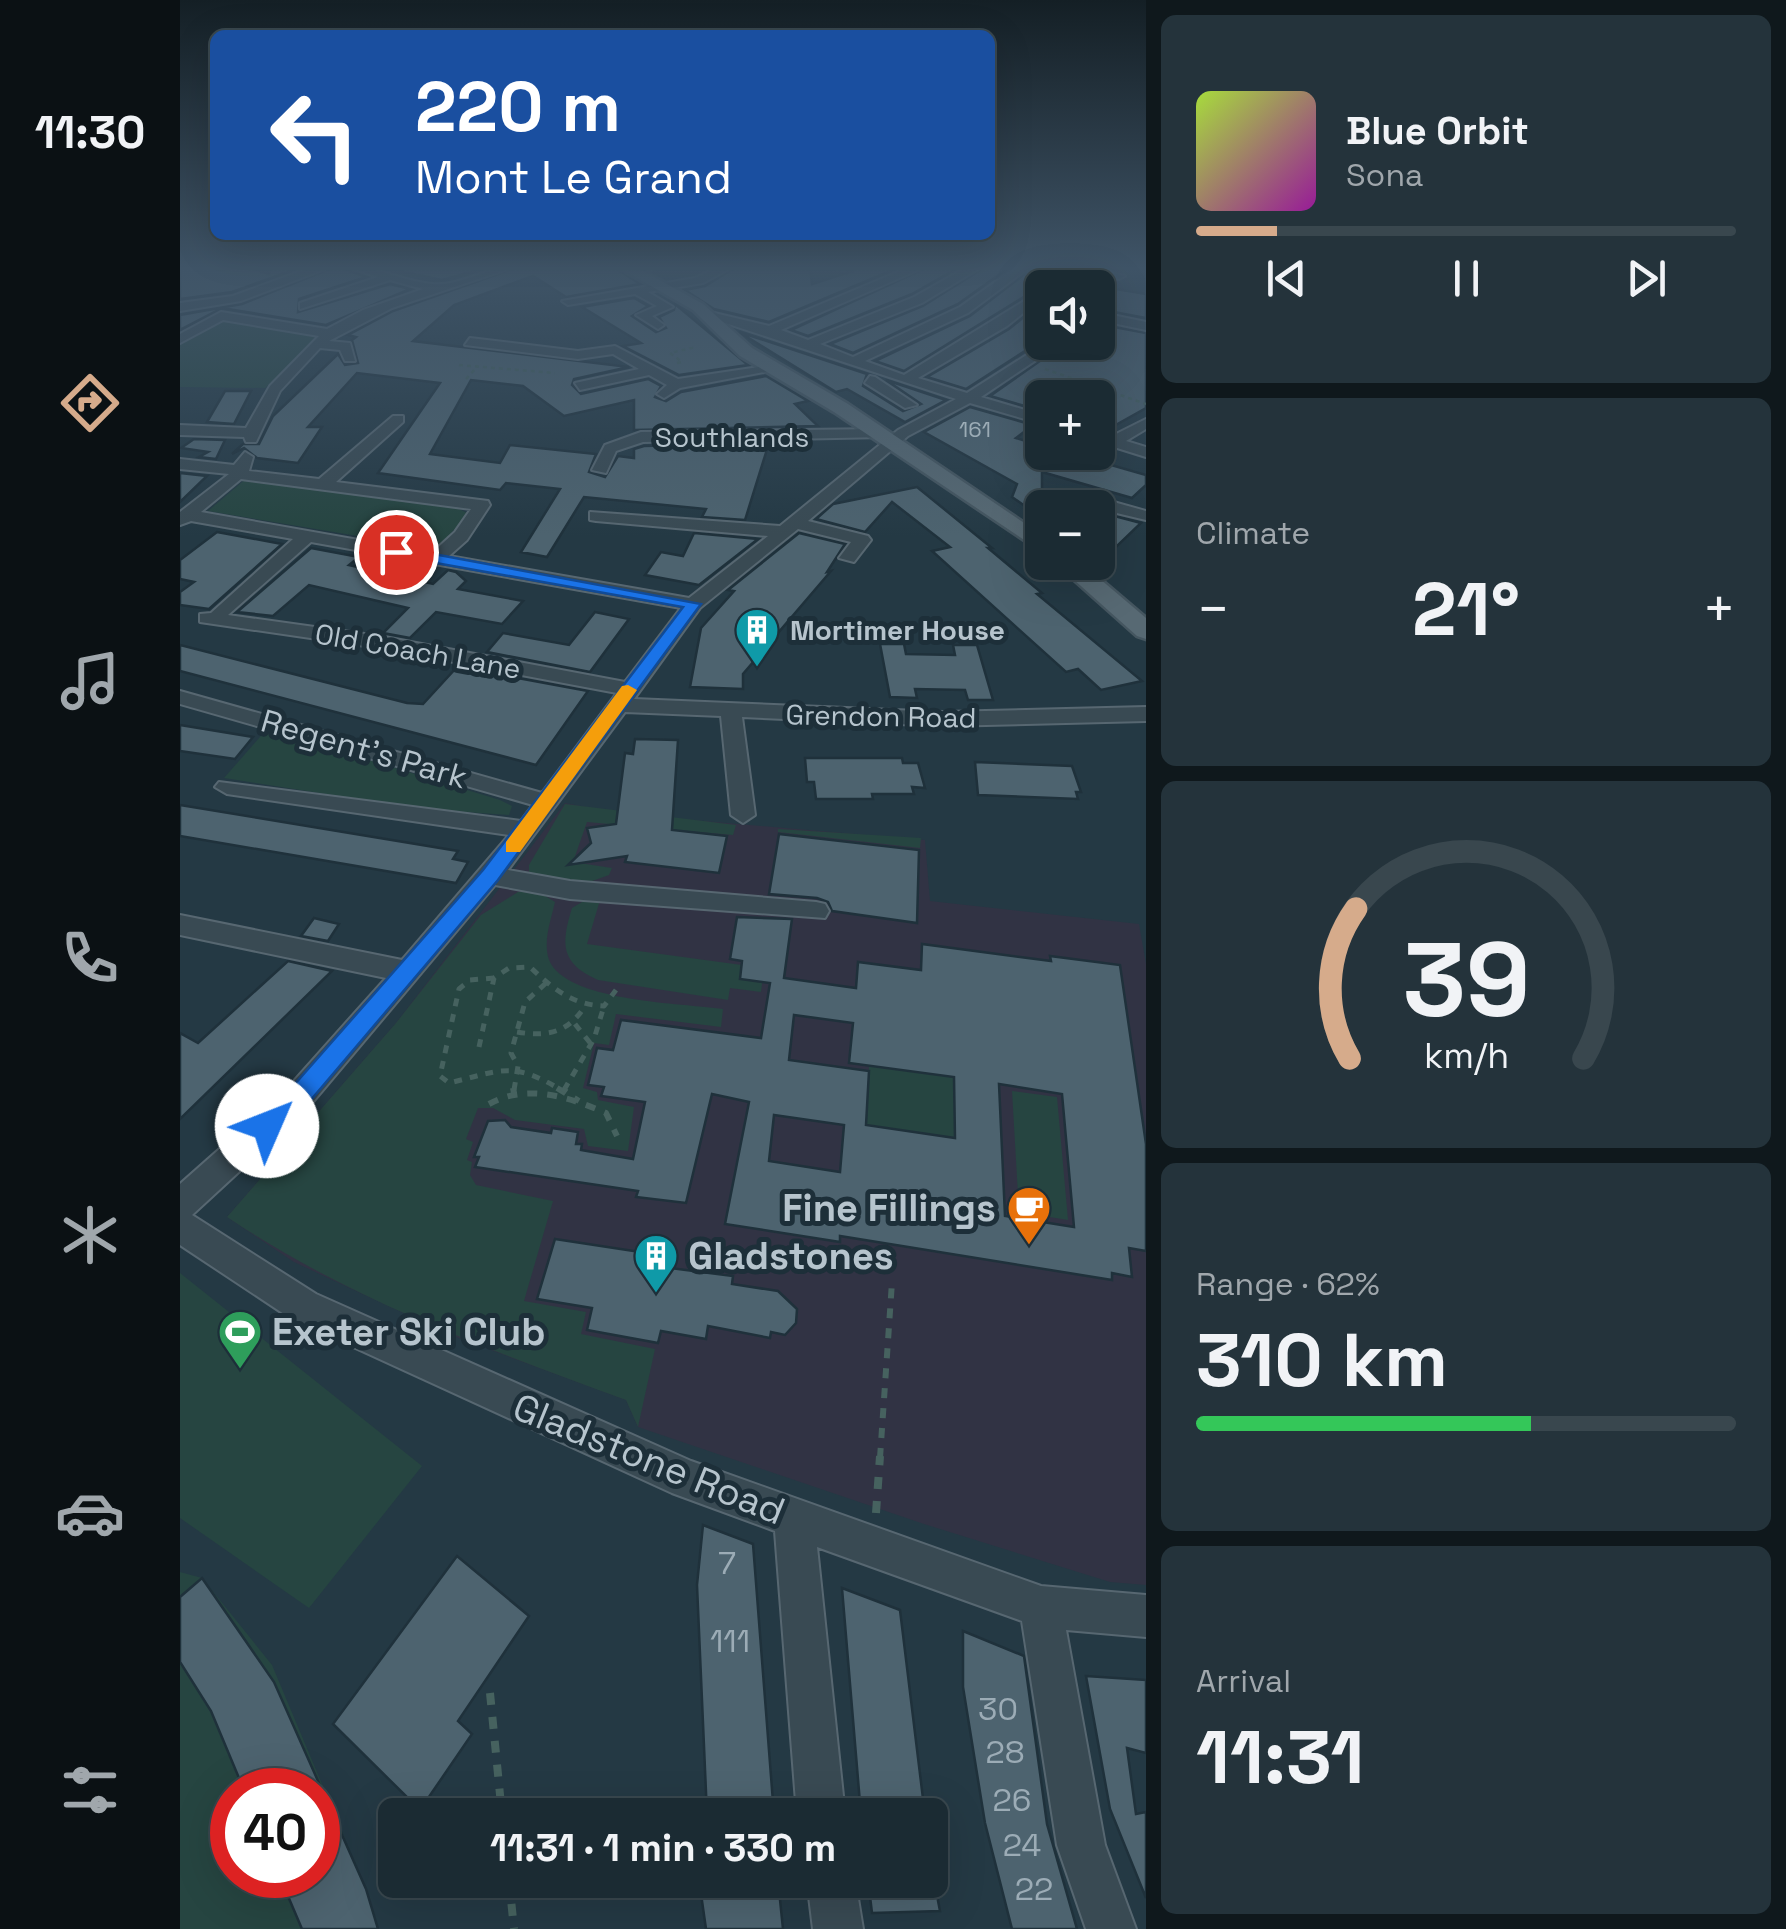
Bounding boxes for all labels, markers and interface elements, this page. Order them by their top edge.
text: 220 m [415,62,621,151]
icon: left [250,70,380,200]
text: 11:30 [35,104,145,161]
text: Blue Orbit [1346,107,1529,155]
text: Mont Le Grand [415,149,732,206]
text: Sona [1346,155,1423,195]
icon: previous [1259,251,1314,306]
icon: pause [1439,251,1494,306]
icon: next [1619,251,1674,306]
map controls [1025,270,1115,580]
button: sound [1025,270,1115,360]
icon: directions [55,368,125,438]
button: + [1025,380,1115,470]
house number: 161 [959,415,991,443]
street label: Southlands [655,419,809,455]
button: − [1025,490,1115,580]
pin [354,510,439,595]
text: Climate [1196,513,1310,553]
icon: arrive [369,525,424,580]
text: 21° [1412,561,1520,657]
text: − [1196,574,1230,644]
text: + [1702,574,1736,644]
building icon: Mortimer House [734,607,780,668]
place label: Mortimer House [790,612,1005,648]
street label: Old Coach Lane [312,615,524,687]
icon: music [55,646,125,716]
street label: Grendon Road [785,696,977,736]
street label: Regent's Park [257,701,471,797]
text: 39 [1402,914,1530,1046]
icon: phone [55,923,125,993]
text: km/h [1423,1033,1509,1078]
position arrow [215,1074,319,1178]
place label: Fine Fillings [782,1184,996,1232]
cafe icon: Fine Fillings [1006,1185,1052,1246]
icon: climate [55,1200,125,1270]
place label: Gladstones [688,1232,894,1280]
building icon: Gladstones [633,1233,679,1294]
text: Range · 62% [1196,1264,1380,1304]
place label: Exeter Ski Club [272,1308,545,1356]
sports icon: Exeter Ski Club [217,1309,263,1370]
text: 310 km [1196,1312,1448,1408]
street label: Gladstone Road [506,1383,792,1535]
icon: car [55,1478,125,1548]
house number: 7 [718,1543,736,1583]
house number: 111 [710,1621,750,1661]
text: Arrival [1196,1661,1291,1701]
house number: 30 [978,1689,1018,1729]
text: 11:31 [1196,1709,1364,1805]
house number: 28 [985,1732,1025,1772]
icon: filters [55,1755,125,1825]
speed limit sign: 40 [210,1768,340,1898]
house number: 26 [993,1780,1031,1820]
text: 11:31 · 1 min · 330 m [490,1824,836,1872]
house number: 24 [1003,1825,1041,1865]
house number: 22 [1015,1869,1053,1909]

